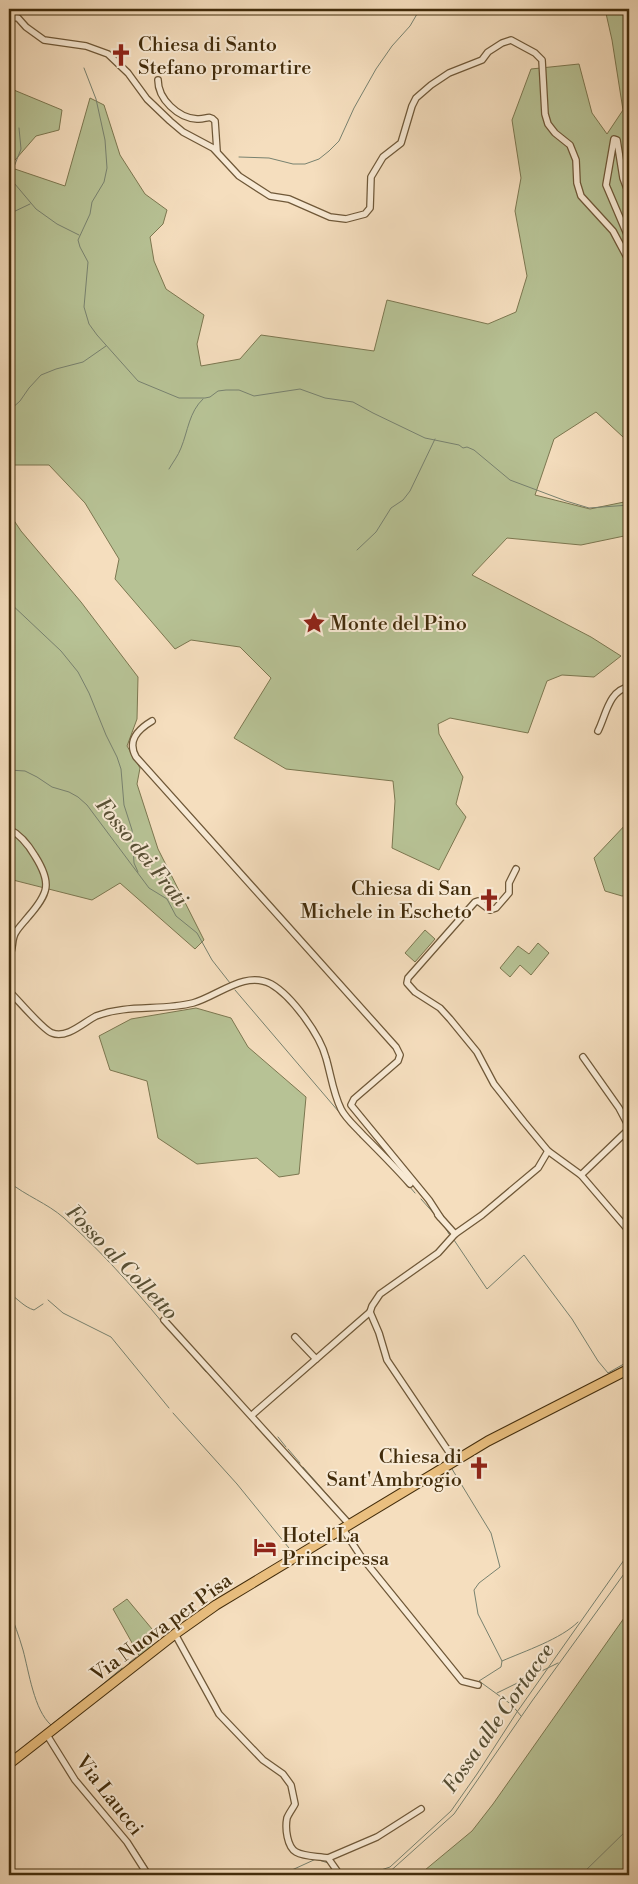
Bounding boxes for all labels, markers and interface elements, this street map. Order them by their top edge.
place label: Chiesa di Santo Stefano promartire [138,33,311,81]
church icon: Chiesa di Santo Stefano promartire [108,42,134,68]
place icon: Monte del Pino [301,610,327,636]
place label: Monte del Pino [330,612,467,637]
water label: Fosso dei Frati [89,793,193,913]
place label: Chiesa di San Michele in Escheto [300,877,472,925]
church icon: Chiesa di San Michele in Escheto [476,887,502,913]
water label: Fosso al Colletto [60,1200,183,1326]
place label: Chiesa di Sant'Ambrogio [326,1445,462,1493]
church icon: Chiesa di Sant'Ambrogio [466,1455,492,1481]
place label: Hotel La Principessa [282,1524,390,1572]
hotel icon: Hotel La Principessa [252,1534,278,1560]
street label: Via Nuova per Pisa [86,1568,238,1688]
water label: Fossa alle Cortacce [438,1639,560,1798]
street label: Via Laucci [69,1750,148,1842]

